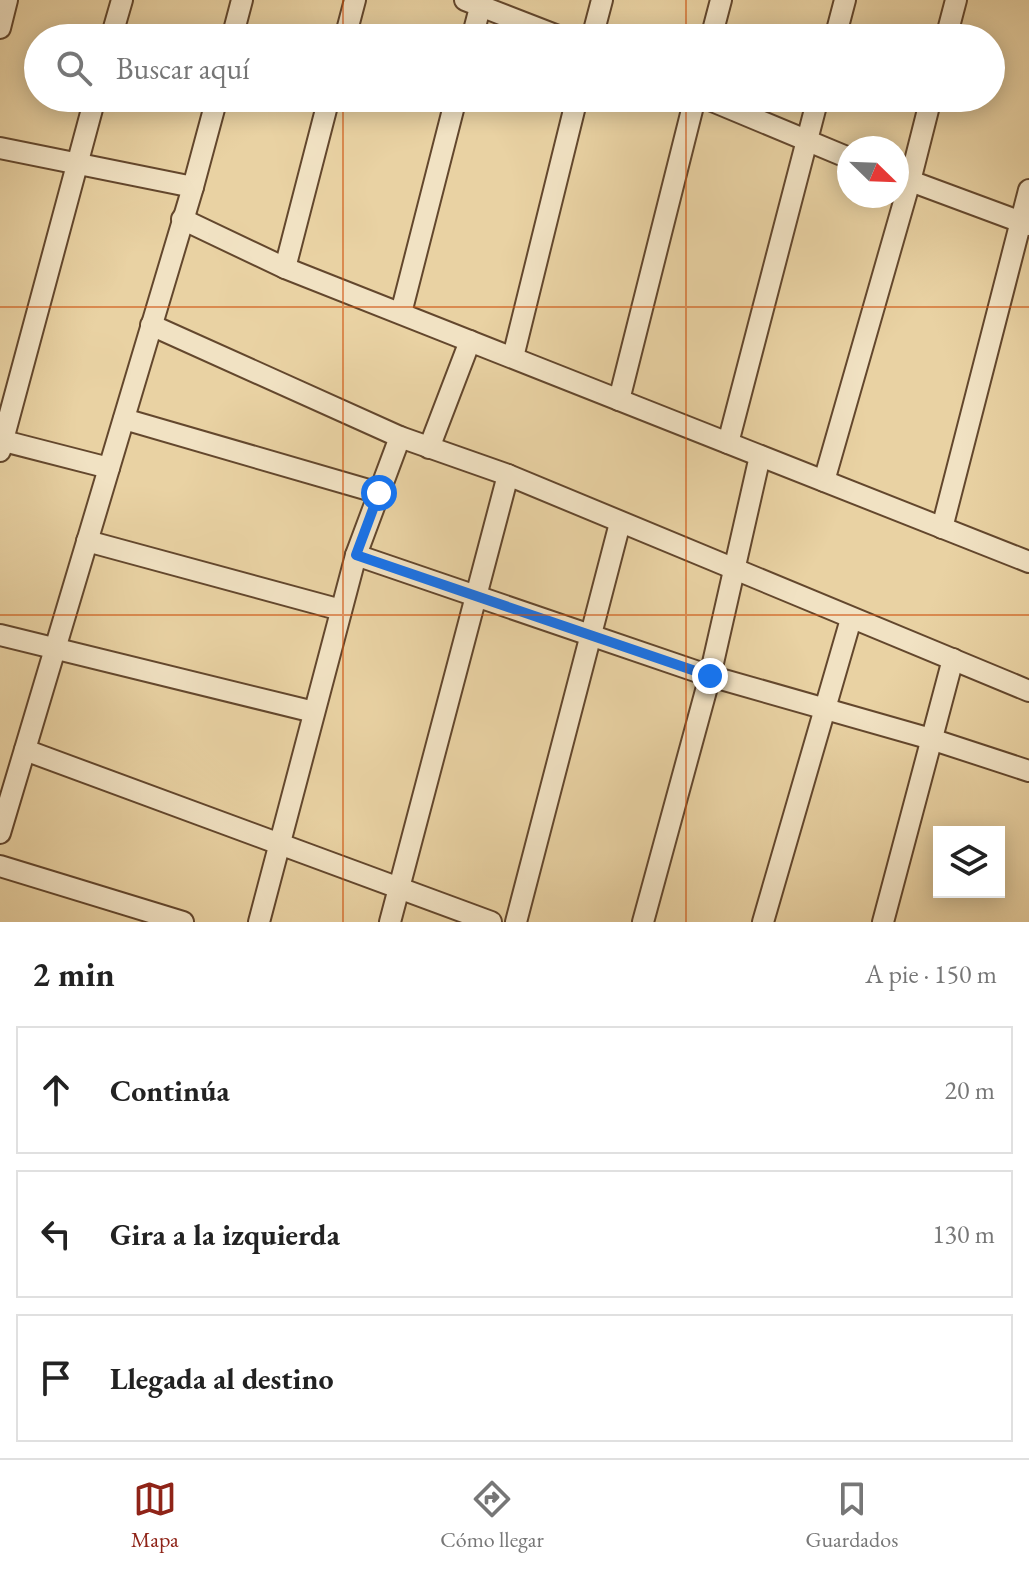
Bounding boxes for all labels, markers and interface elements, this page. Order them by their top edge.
search box [24,24,1005,112]
icon: search [52,46,96,90]
text: Buscar aquí [116,49,250,88]
north arrow [837,136,909,208]
route start [361,475,397,511]
route end [692,658,728,694]
map controls [933,826,1005,898]
button: layers [933,826,1005,898]
text: 2 min [32,952,115,996]
text: A pie · 150 m [865,957,997,991]
icon: ahead [34,1068,78,1112]
text: Continúa [110,1071,230,1110]
text: 20 m [945,1073,995,1107]
icon: left [34,1212,78,1256]
text: Gira a la izquierda [110,1215,340,1254]
text: 130 m [932,1217,995,1251]
icon: arrive [34,1356,78,1400]
text: Llegada al destino [110,1359,334,1398]
tab: Mapa [131,1477,179,1554]
tab: Cómo llegar [440,1477,544,1554]
tab: Guardados [805,1477,898,1554]

